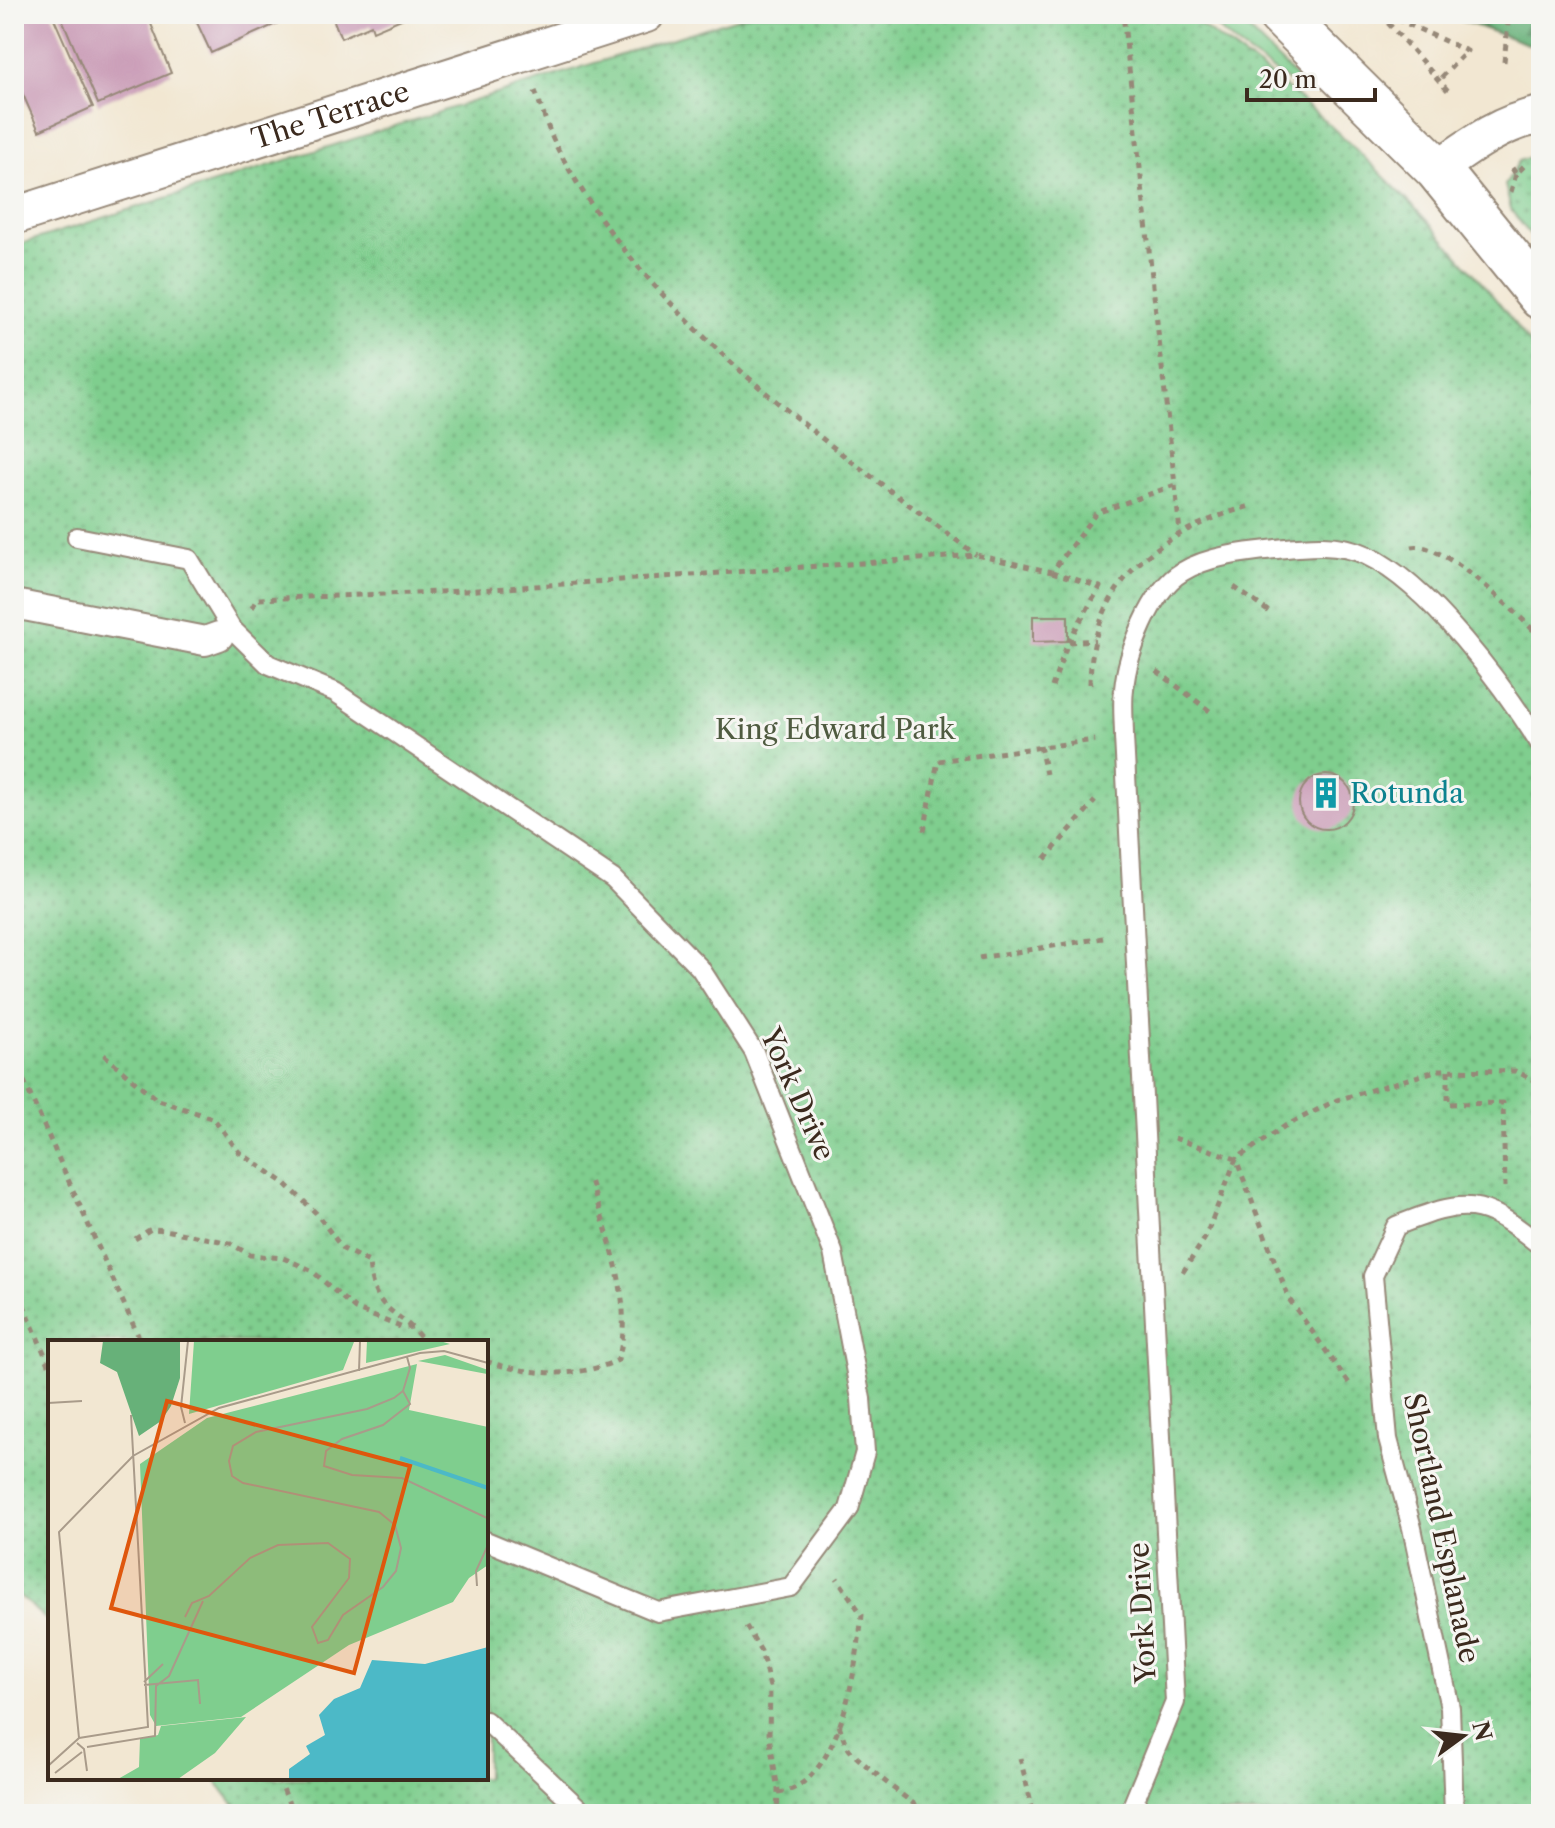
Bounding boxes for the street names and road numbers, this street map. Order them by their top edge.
street label: The Terrace [247,74,413,156]
street label: York Drive [753,1022,842,1166]
street label: Shortland Esplanade [1397,1390,1487,1666]
street label: York Drive [1121,1541,1163,1686]

